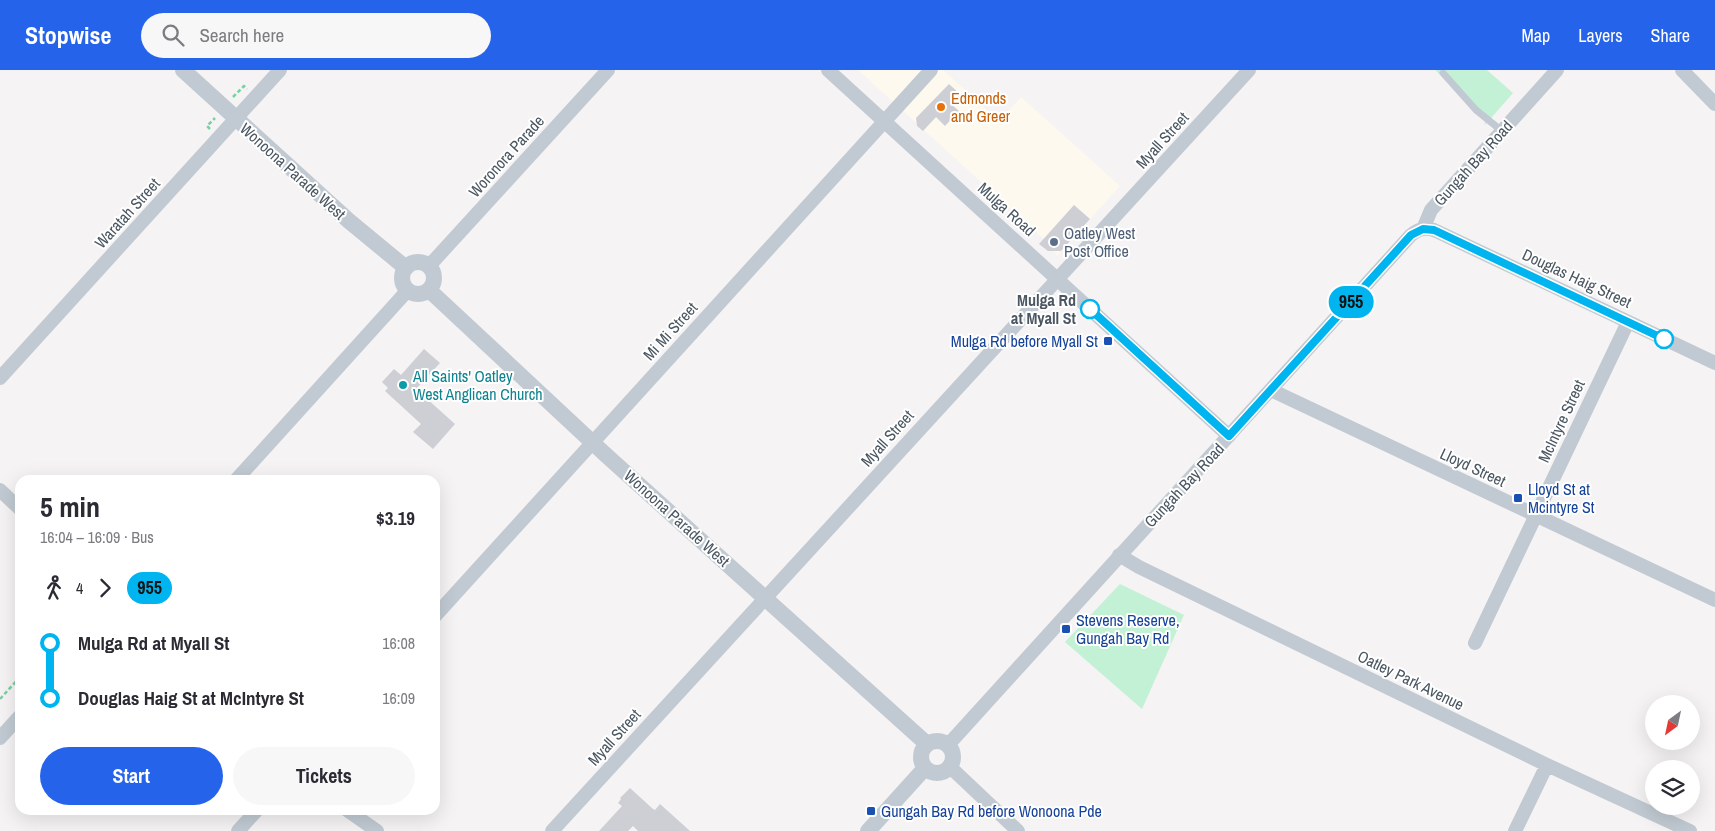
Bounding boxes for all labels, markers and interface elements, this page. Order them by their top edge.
search box [141,13,491,58]
text: Stopwise [25,19,111,51]
icon: search [159,21,187,49]
text: Search here [199,22,284,48]
text: Map [1522,23,1550,48]
text: Layers [1578,23,1623,48]
text: Share [1651,23,1690,48]
place label: Edmonds and Greer [951,87,1011,127]
marker: Edmonds and Greer [935,101,947,113]
street label: Myall Street [1131,107,1194,173]
street label: Woronora Parade [463,110,549,202]
street label: Gungah Bay Road [1429,116,1517,210]
street label: Wonoona Parade West [235,118,351,225]
street label: Waratah Street [89,173,165,253]
street label: Mulga Road [973,177,1041,241]
place label: Oatley West Post Office [1064,222,1136,262]
marker: Oatley West Post Office [1048,236,1060,248]
street label: Douglas Haig Street [1519,243,1635,313]
line badge: 955 [1322,286,1380,318]
place label: Mulga Rd at Myall St [1011,289,1077,329]
text: 955 [1339,289,1363,314]
street label: Mi Mi Street [638,297,702,365]
marker: Mulga Rd at Myall St [1080,299,1100,319]
unlabelled marker [1654,329,1674,349]
place label: Mulga Rd before Myall St [951,330,1098,352]
marker: Mulga Rd before Myall St [1102,335,1114,347]
place label: All Saints' Oatley West Anglican Church [412,365,543,405]
street label: McIntyre Street [1532,376,1590,466]
marker: All Saints' Oatley West Anglican Church [397,379,409,391]
street label: Myall Street [856,405,919,471]
street label: Gungah Bay Road [1139,438,1229,532]
street label: Lloyd Street [1437,442,1510,492]
street label: Wonoona Parade West [619,465,735,572]
place label: Lloyd St at Mcintyre St [1528,478,1595,518]
text: 5 min [40,488,100,526]
marker: Lloyd St at Mcintyre St [1512,492,1524,504]
text: $3.19 [376,505,415,531]
text: 16:04 – 16:09 · Bus [40,526,154,548]
icon: walk [40,574,68,602]
icon: forward [91,574,119,602]
text: 955 [137,575,162,600]
text: 4 [76,577,83,599]
place label: Stevens Reserve, Gungah Bay Rd [1076,609,1180,649]
marker: Stevens Reserve, Gungah Bay Rd [1060,623,1072,635]
text: Mulga Rd at Myall St [78,630,230,656]
text: 16:08 [382,632,415,654]
street label: Oatley Park Avenue [1354,645,1468,715]
text: Douglas Haig St at McIntyre St [78,685,304,711]
text: 16:09 [382,687,415,709]
north arrow [1645,695,1700,750]
map controls [1645,695,1700,815]
street label: Myall Street [583,704,646,770]
button: Start [40,747,223,805]
button: Tickets [233,747,415,805]
button: layers [1645,760,1700,815]
place label: Gungah Bay Rd before Wonoona Pde [881,800,1102,822]
marker: Gungah Bay Rd before Wonoona Pde [865,805,877,817]

